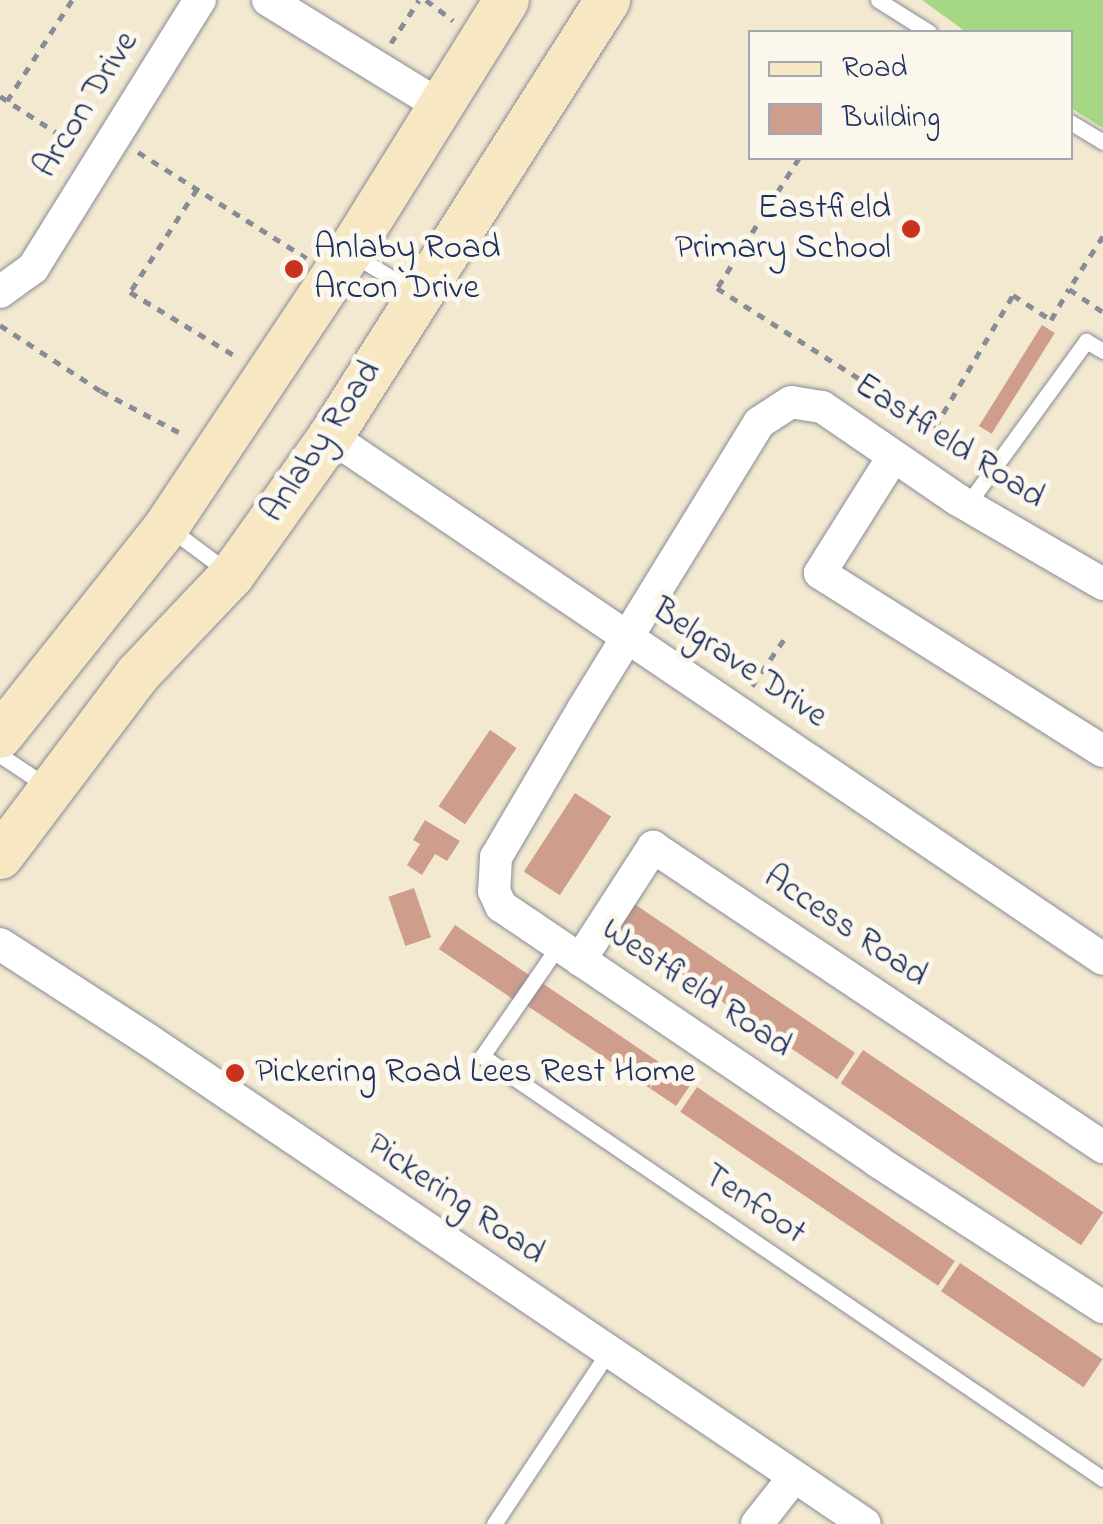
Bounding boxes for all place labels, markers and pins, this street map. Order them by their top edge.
place label: Eastfield Primary School [675,188,891,270]
marker: Eastfield Primary School [900,218,922,240]
place label: Anlaby Road Arcon Drive [314,228,500,310]
marker: Anlaby Road Arcon Drive [283,258,305,280]
place label: Pickering Road Lees Rest Home [255,1052,695,1094]
marker: Pickering Road Lees Rest Home [224,1062,246,1084]

